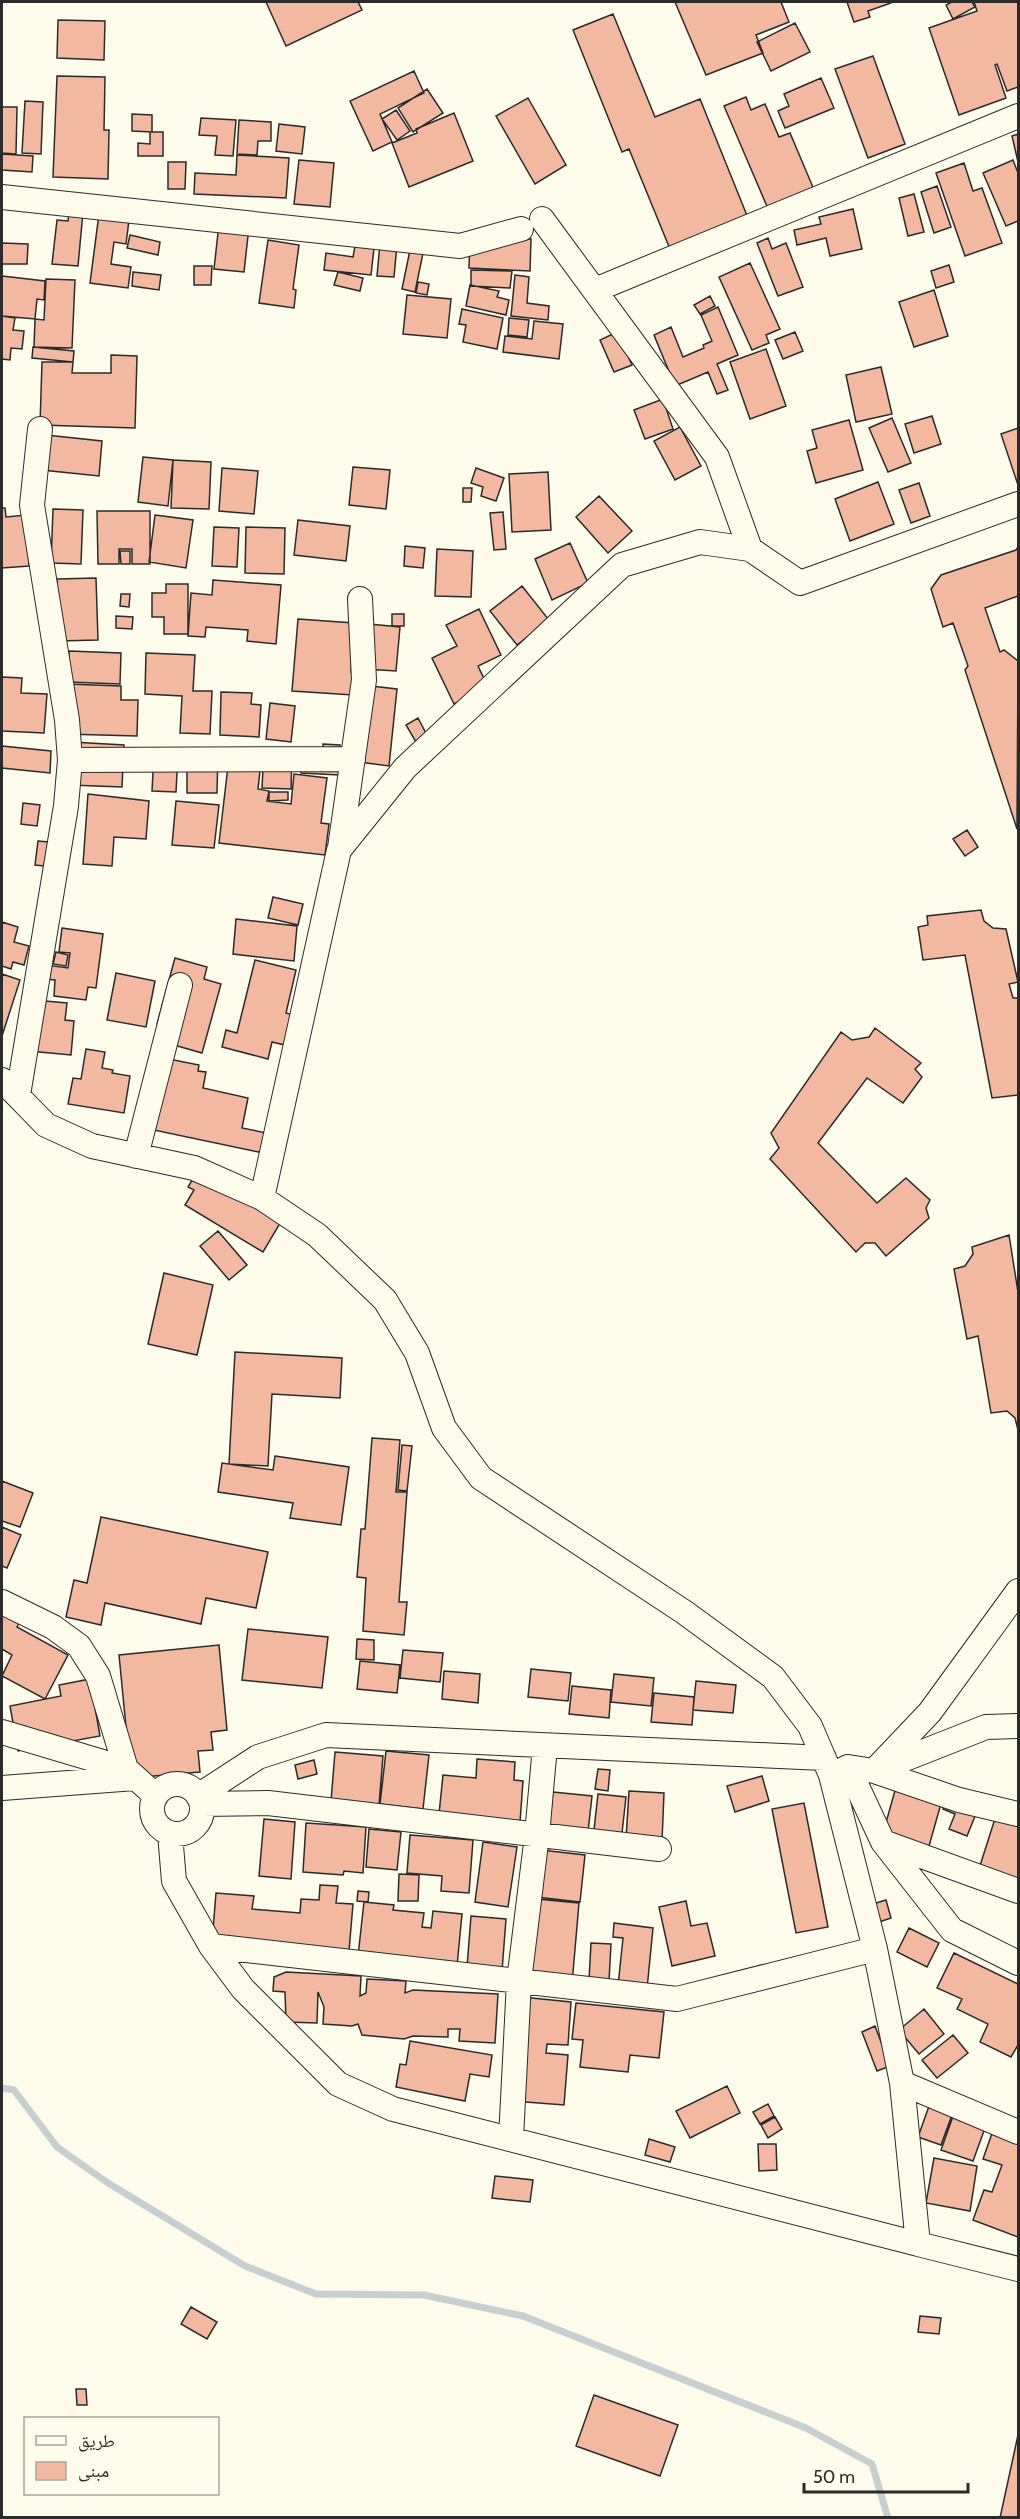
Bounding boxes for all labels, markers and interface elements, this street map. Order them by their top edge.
legend [24,2417,219,2495]
text: طريق [78,2430,115,2452]
scale bar [804,2456,968,2494]
text: مبنى [78,2460,109,2482]
text: 50 m [813,2466,855,2488]

